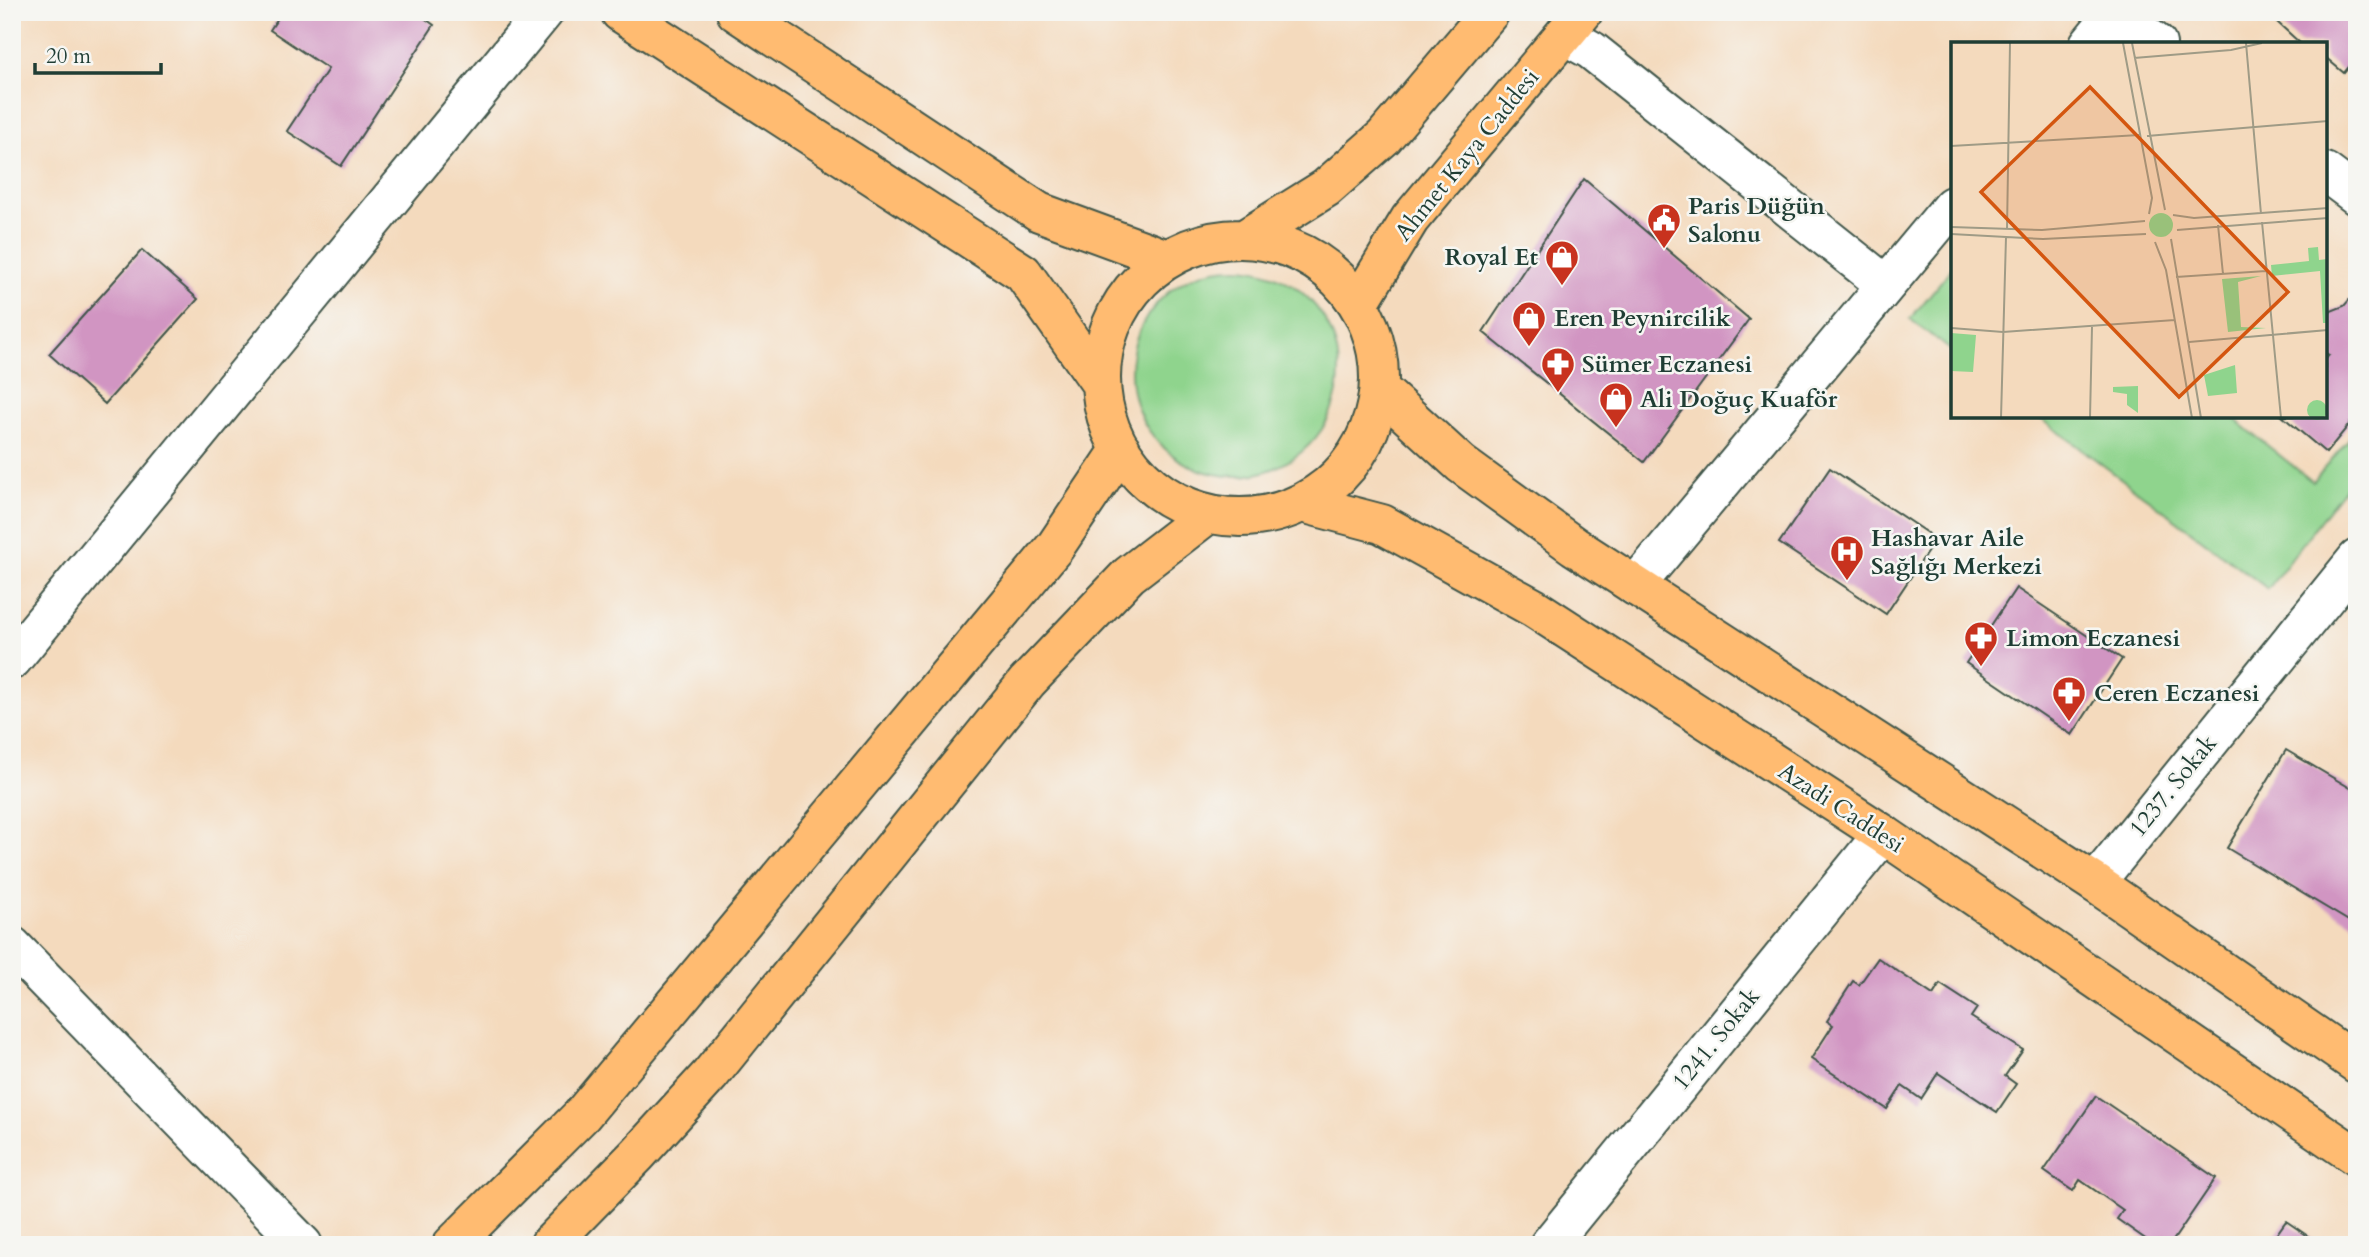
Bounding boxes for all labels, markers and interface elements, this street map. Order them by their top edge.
scale bar [35,32,161,76]
text: 20 m [46,42,91,71]
inset map [1951,42,2327,418]
street label: Ahmet Kaya Caddesi [1387,62,1547,248]
place label: Paris Düğün Salonu [1688,190,1826,251]
public building icon: Paris Düğün Salonu [1645,201,1683,250]
shop icon: Royal Et [1543,238,1581,287]
place label: Royal Et [1445,241,1539,274]
shop icon: Eren Peynircilik [1510,299,1548,348]
place label: Eren Peynircilik [1554,302,1731,335]
pharmacy icon: Sümer Eczanesi [1539,345,1577,394]
place label: Sümer Eczanesi [1582,348,1753,381]
shop icon: Ali Doğuç Kuaför [1597,380,1635,429]
place label: Ali Doğuç Kuaför [1640,383,1838,416]
place label: Hashavar Aile Sağlığı Merkezi [1871,522,2042,583]
hospital icon: Hashavar Aile Sağlığı Merkezi [1828,533,1866,582]
pharmacy icon: Limon Eczanesi [1962,619,2000,668]
place label: Limon Eczanesi [2006,622,2180,655]
pharmacy icon: Ceren Eczanesi [2050,674,2088,723]
place label: Ceren Eczanesi [2094,677,2260,710]
street label: 1237. Sokak [2122,728,2225,844]
street label: Azadi Caddesi [1772,755,1911,861]
street label: 1241. Sokak [1665,981,1768,1097]

